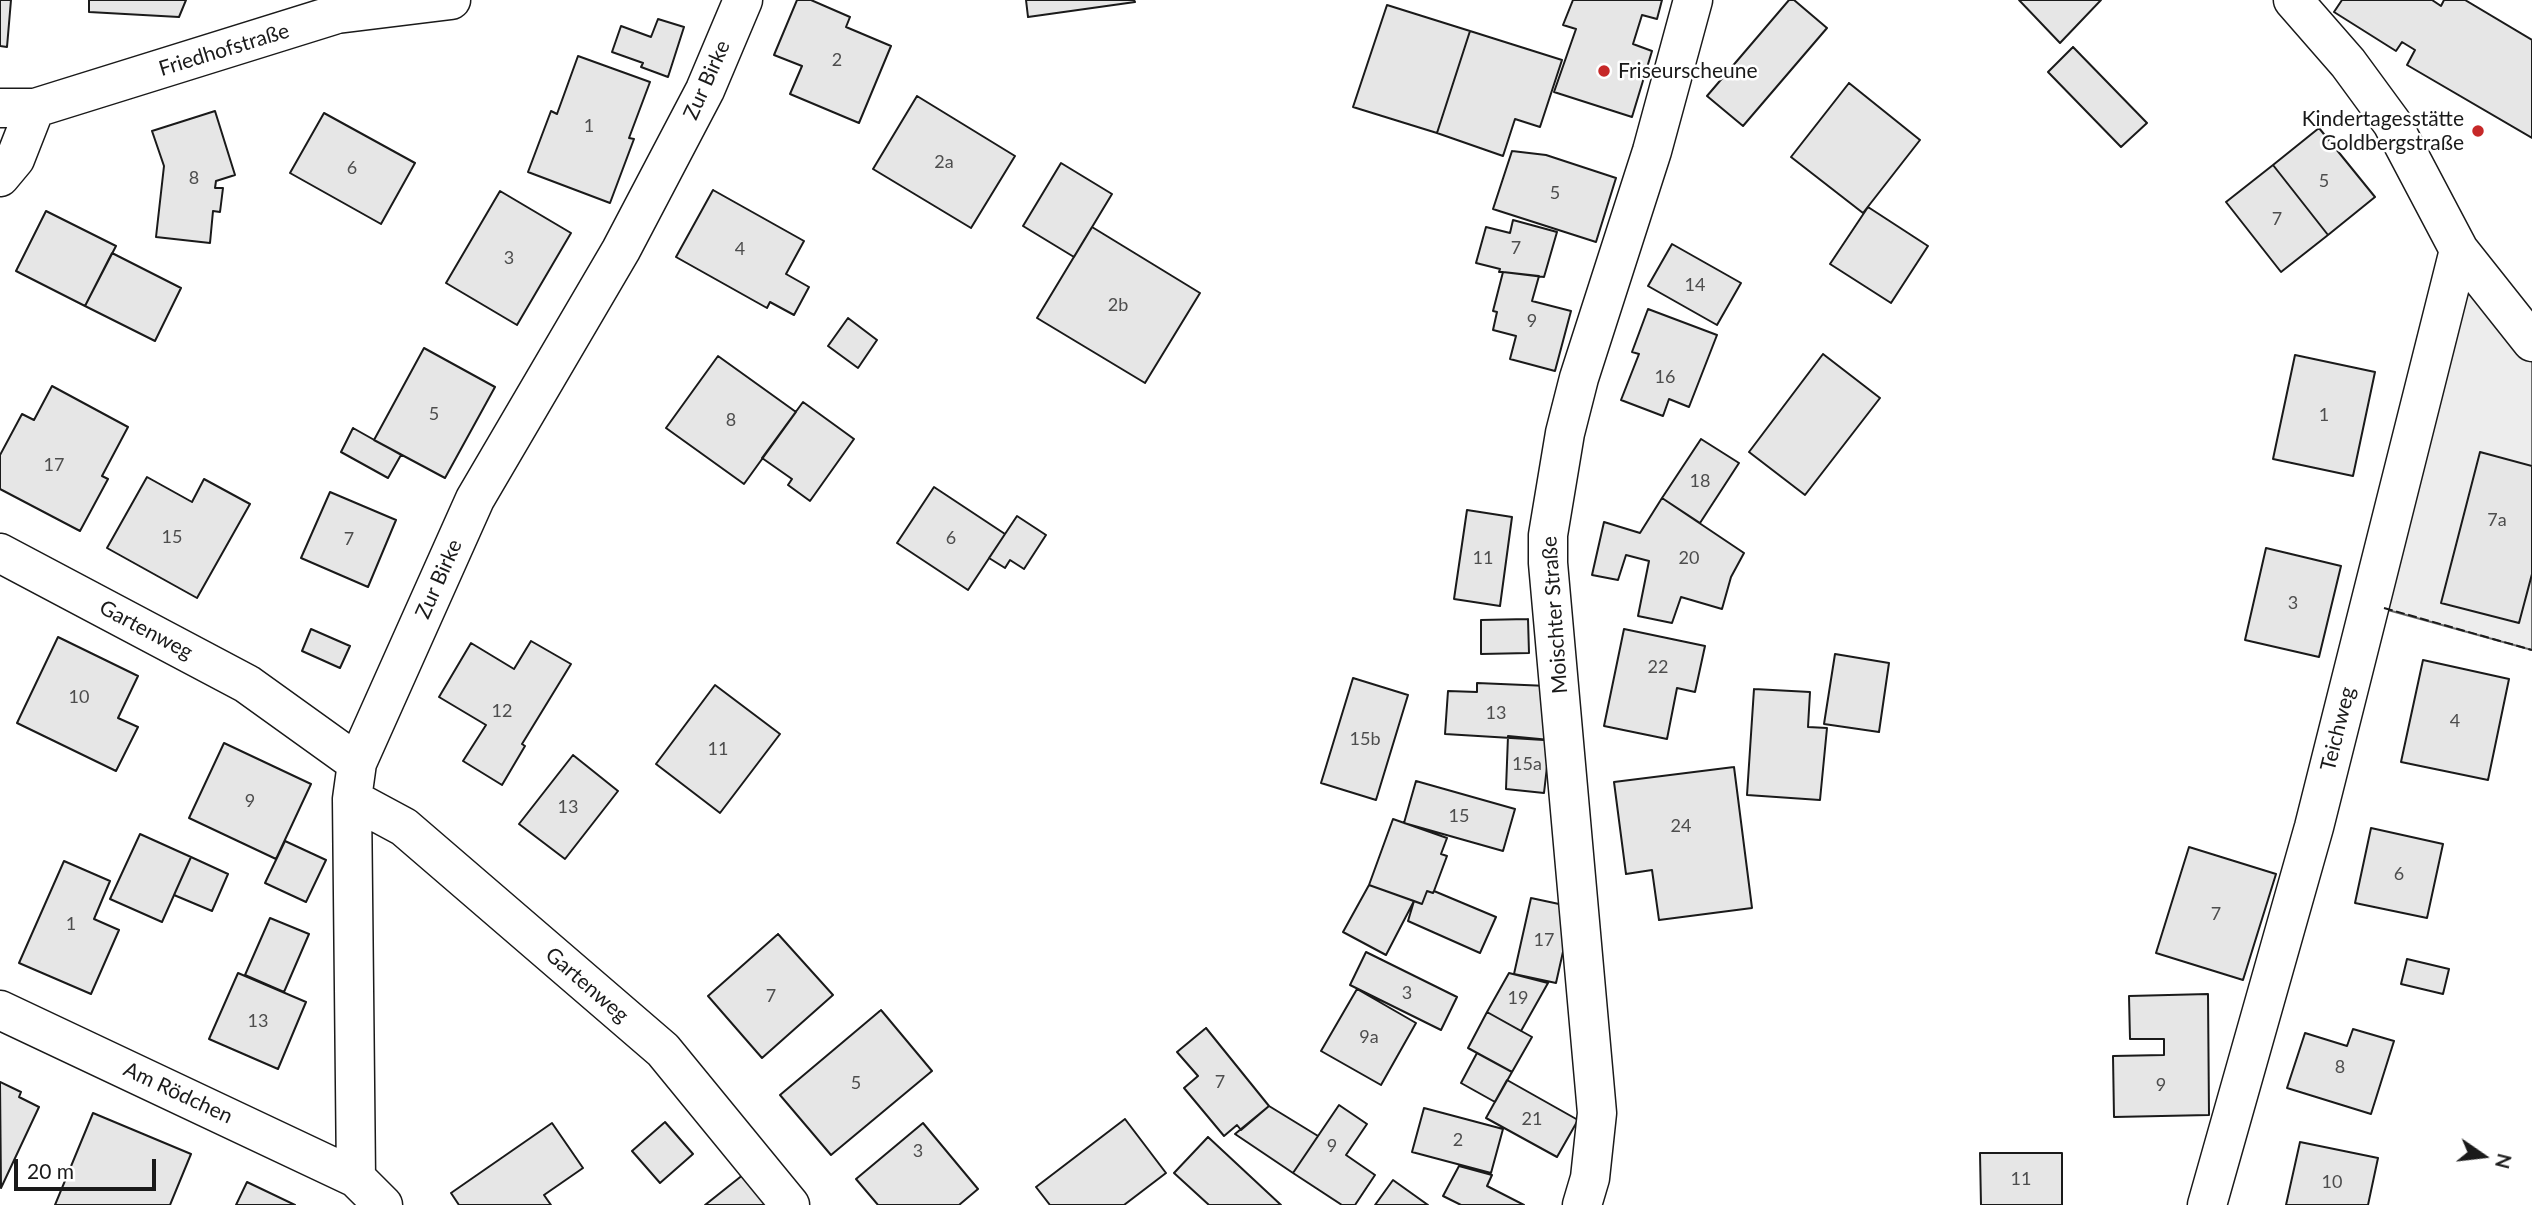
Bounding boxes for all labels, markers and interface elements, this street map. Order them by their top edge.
street label: Friedhofstraße [156,18,292,82]
street label: Zur Birke [678,36,736,124]
house number: 2 [832,49,842,71]
place label: Friseurscheune [1618,58,1758,84]
marker: Friseurscheune [1596,63,1612,79]
place label: Kindertagesstätte Goldbergstraße [2302,106,2464,156]
house number: 1 [584,115,594,137]
marker: Kindertagesstätte Goldbergstraße [2470,123,2486,139]
house number: 2a [934,151,954,173]
house number: 6 [347,157,357,179]
house number: 8 [189,167,199,189]
house number: 5 [2319,170,2329,192]
house number: 5 [1550,182,1560,204]
house number: 7 [2272,208,2282,230]
house number: 7 [1511,237,1521,259]
house number: 4 [735,238,745,260]
house number: 3 [504,247,514,269]
house number: 14 [1685,274,1705,296]
house number: 2b [1108,294,1128,316]
house number: 9 [1527,310,1537,332]
house number: 16 [1655,366,1675,388]
house number: 5 [429,403,439,425]
house number: 1 [2319,404,2329,426]
house number: 8 [726,409,736,431]
house number: 17 [44,454,64,476]
house number: 18 [1690,470,1710,492]
house number: 7a [2487,509,2507,531]
house number: 15 [162,526,182,548]
house number: 6 [946,527,956,549]
house number: 7 [344,528,354,550]
street label: Zur Birke [410,535,468,623]
street label: Moischter Straße [1537,535,1573,695]
house number: 11 [1473,547,1493,569]
house number: 20 [1679,547,1699,569]
house number: 3 [2288,592,2298,614]
street label: Gartenweg [95,595,197,665]
house number: 22 [1648,656,1668,678]
street label: Teichweg [2315,684,2361,774]
house number: 10 [69,686,89,708]
house number: 12 [492,700,512,722]
house number: 13 [1486,702,1506,724]
house number: 4 [2450,710,2460,732]
house number: 15b [1350,728,1380,750]
house number: 11 [708,738,728,760]
house number: 15a [1512,753,1542,775]
house number: 9 [245,790,255,812]
house number: 13 [558,796,578,818]
house number: 15 [1449,805,1469,827]
house number: 24 [1671,815,1691,837]
house number: 6 [2394,863,2404,885]
house number: 7 [2211,903,2221,925]
house number: 1 [66,913,76,935]
house number: 17 [1534,929,1554,951]
street label: Gartenweg [540,942,634,1028]
house number: 3 [1402,982,1412,1004]
house number: 7 [766,985,776,1007]
house number: 19 [1508,987,1528,1009]
house number: 13 [248,1010,268,1032]
house number: 9a [1359,1026,1379,1048]
house number: 8 [2335,1056,2345,1078]
street label: Am Rödchen [119,1057,237,1129]
house number: 7 [1215,1071,1225,1093]
house number: 5 [851,1072,861,1094]
house number: 9 [2156,1074,2166,1096]
house number: 21 [1522,1108,1542,1130]
north arrow [2448,1121,2518,1191]
house number: 2 [1453,1129,1463,1151]
house number: 9 [1327,1135,1337,1157]
house number: 3 [913,1140,923,1162]
scale bar [18,1146,159,1190]
text: N [2491,1151,2517,1171]
text: 20 m [27,1158,74,1183]
house number: 11 [2011,1168,2031,1190]
house number: 10 [2322,1171,2342,1193]

